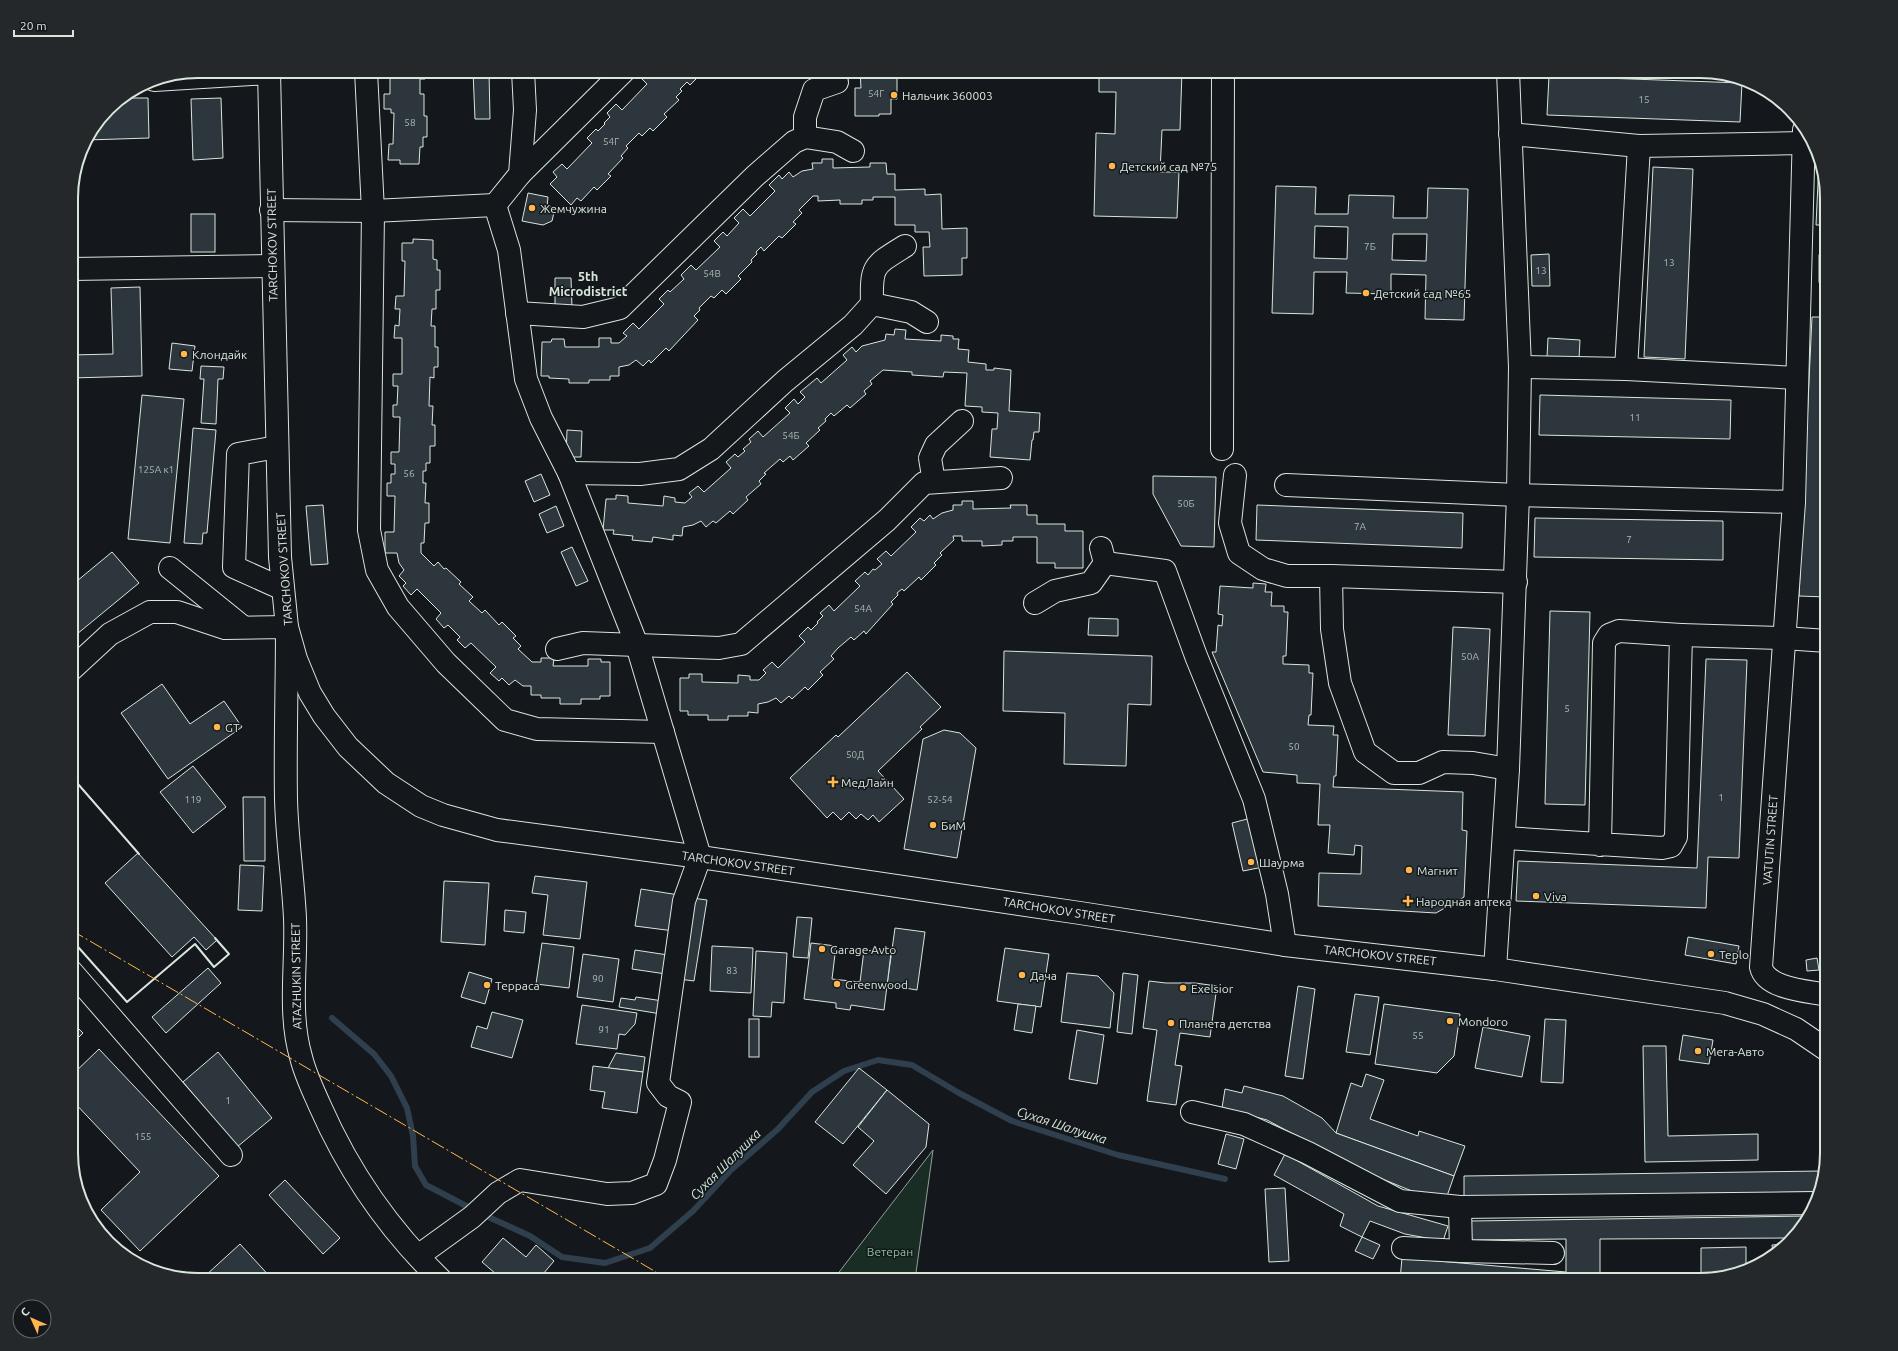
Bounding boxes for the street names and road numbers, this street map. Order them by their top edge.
street label: TARCHOKOV STREET [265,188,279,302]
street label: TARCHOKOV STREET [274,512,294,626]
street label: VATUTIN STREET [1760,794,1780,886]
street label: TARCHOKOV STREET [681,849,795,877]
street label: TARCHOKOV STREET [1002,895,1116,925]
street label: ATAZHUKIN STREET [289,922,303,1029]
street label: TARCHOKOV STREET [1323,943,1437,967]

